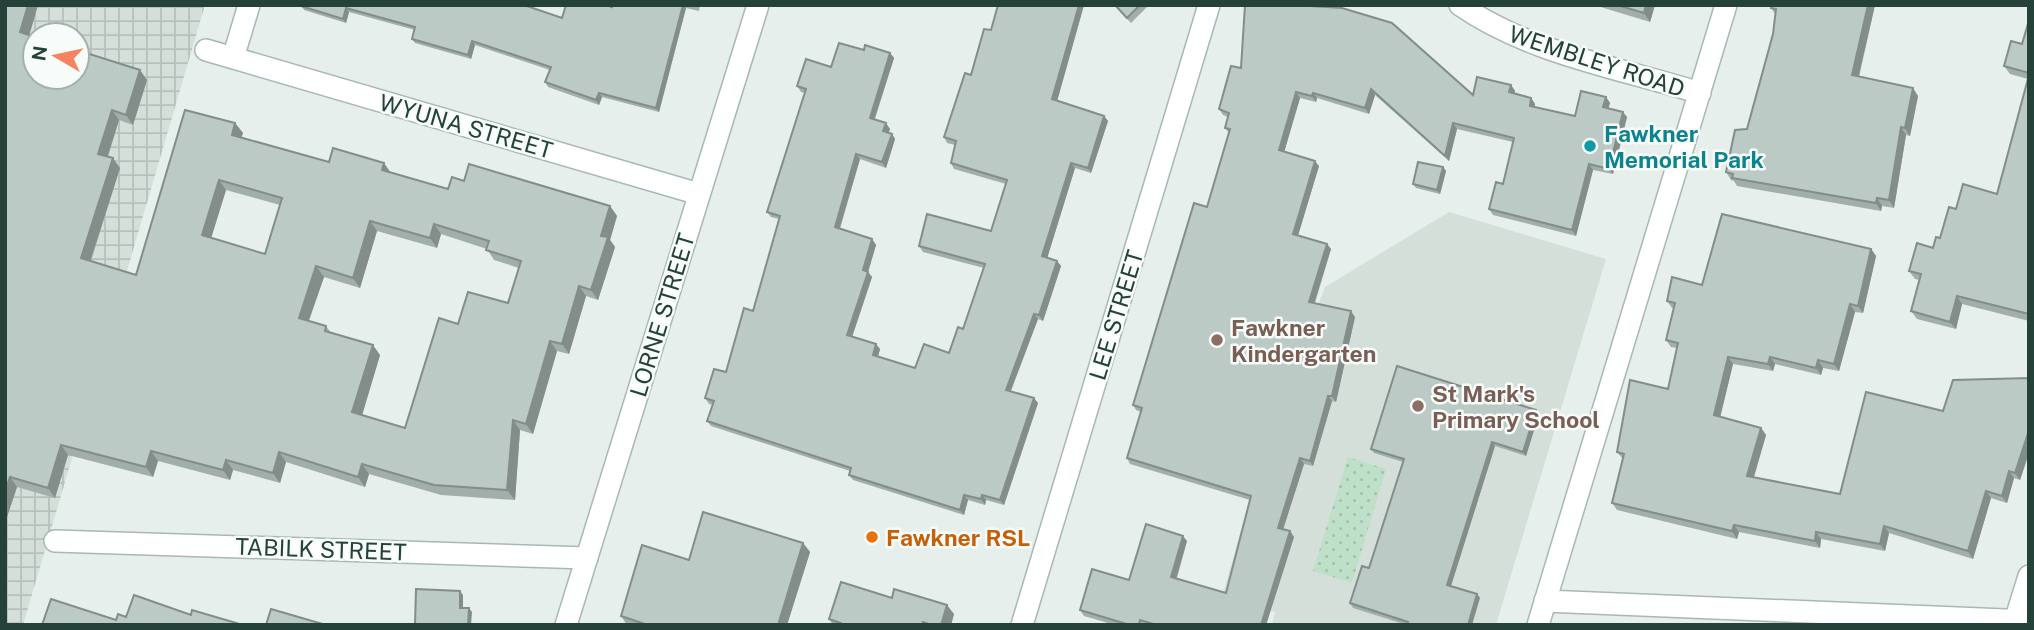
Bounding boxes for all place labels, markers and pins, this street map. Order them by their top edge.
place label: Fawkner Memorial Park [1604,120,1764,173]
marker: Fawkner Memorial Park [1582,138,1598,154]
place label: Fawkner Kindergarten [1231,314,1377,367]
marker: Fawkner Kindergarten [1209,332,1225,348]
place label: St Mark's Primary School [1432,380,1600,433]
marker: St Mark's Primary School [1410,398,1426,414]
place label: Fawkner RSL [886,524,1030,551]
marker: Fawkner RSL [864,529,880,545]

